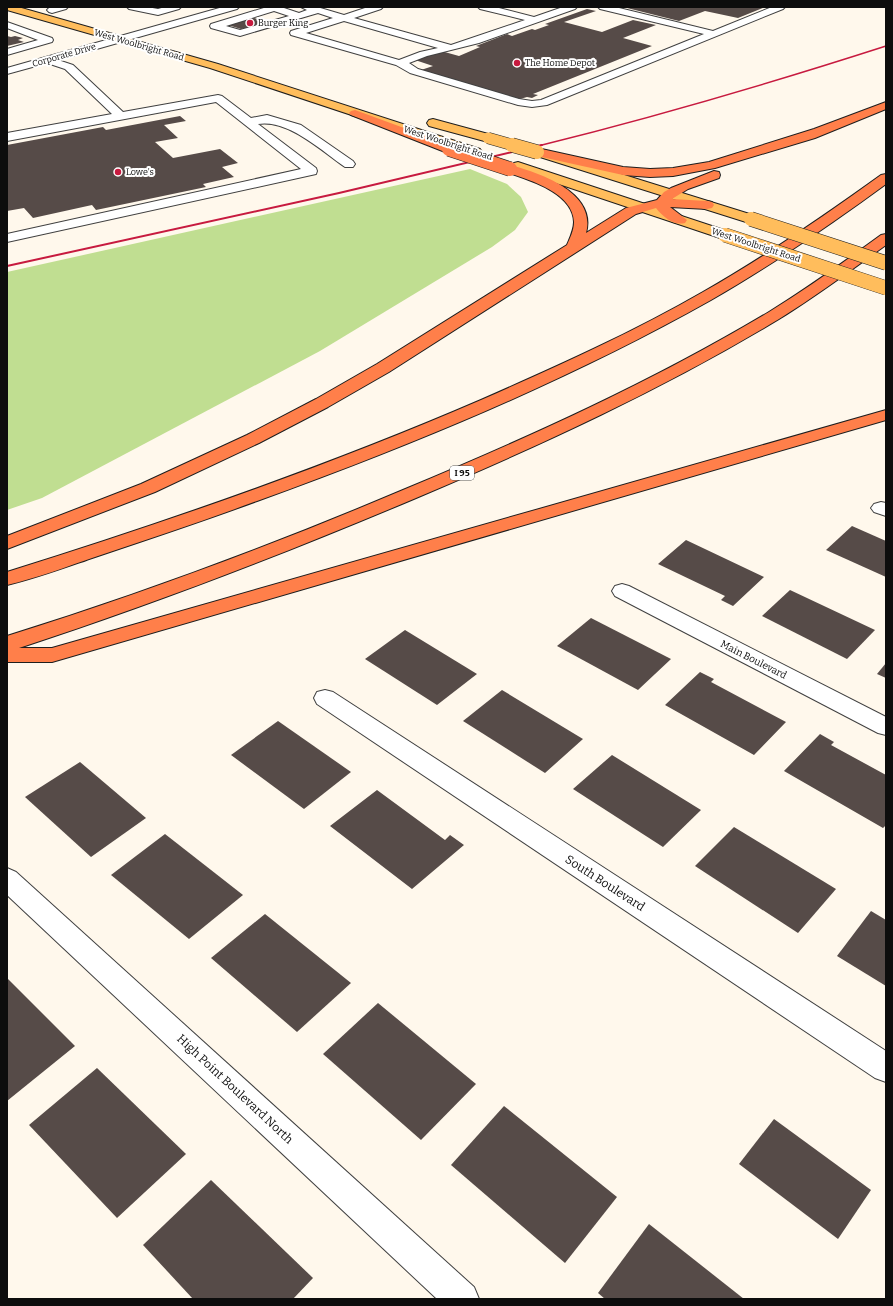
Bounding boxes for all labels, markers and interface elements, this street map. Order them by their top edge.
marker: Burger King [245,18,255,28]
place label: Burger King [258,18,308,28]
street label: West Woolbright Road [93,27,186,63]
street label: Corporate Drive [31,41,97,69]
marker: The Home Depot [512,58,522,68]
place label: The Home Depot [525,58,596,68]
street label: West Woolbright Road [402,124,494,162]
marker: Lowe's [113,167,123,177]
place label: Lowe's [126,167,154,177]
street label: West Woolbright Road [710,226,802,264]
road number: I 95 [450,466,474,480]
street label: Main Boulevard [718,638,789,682]
street label: South Boulevard [563,852,647,914]
street label: High Point Boulevard North [174,1032,296,1147]

